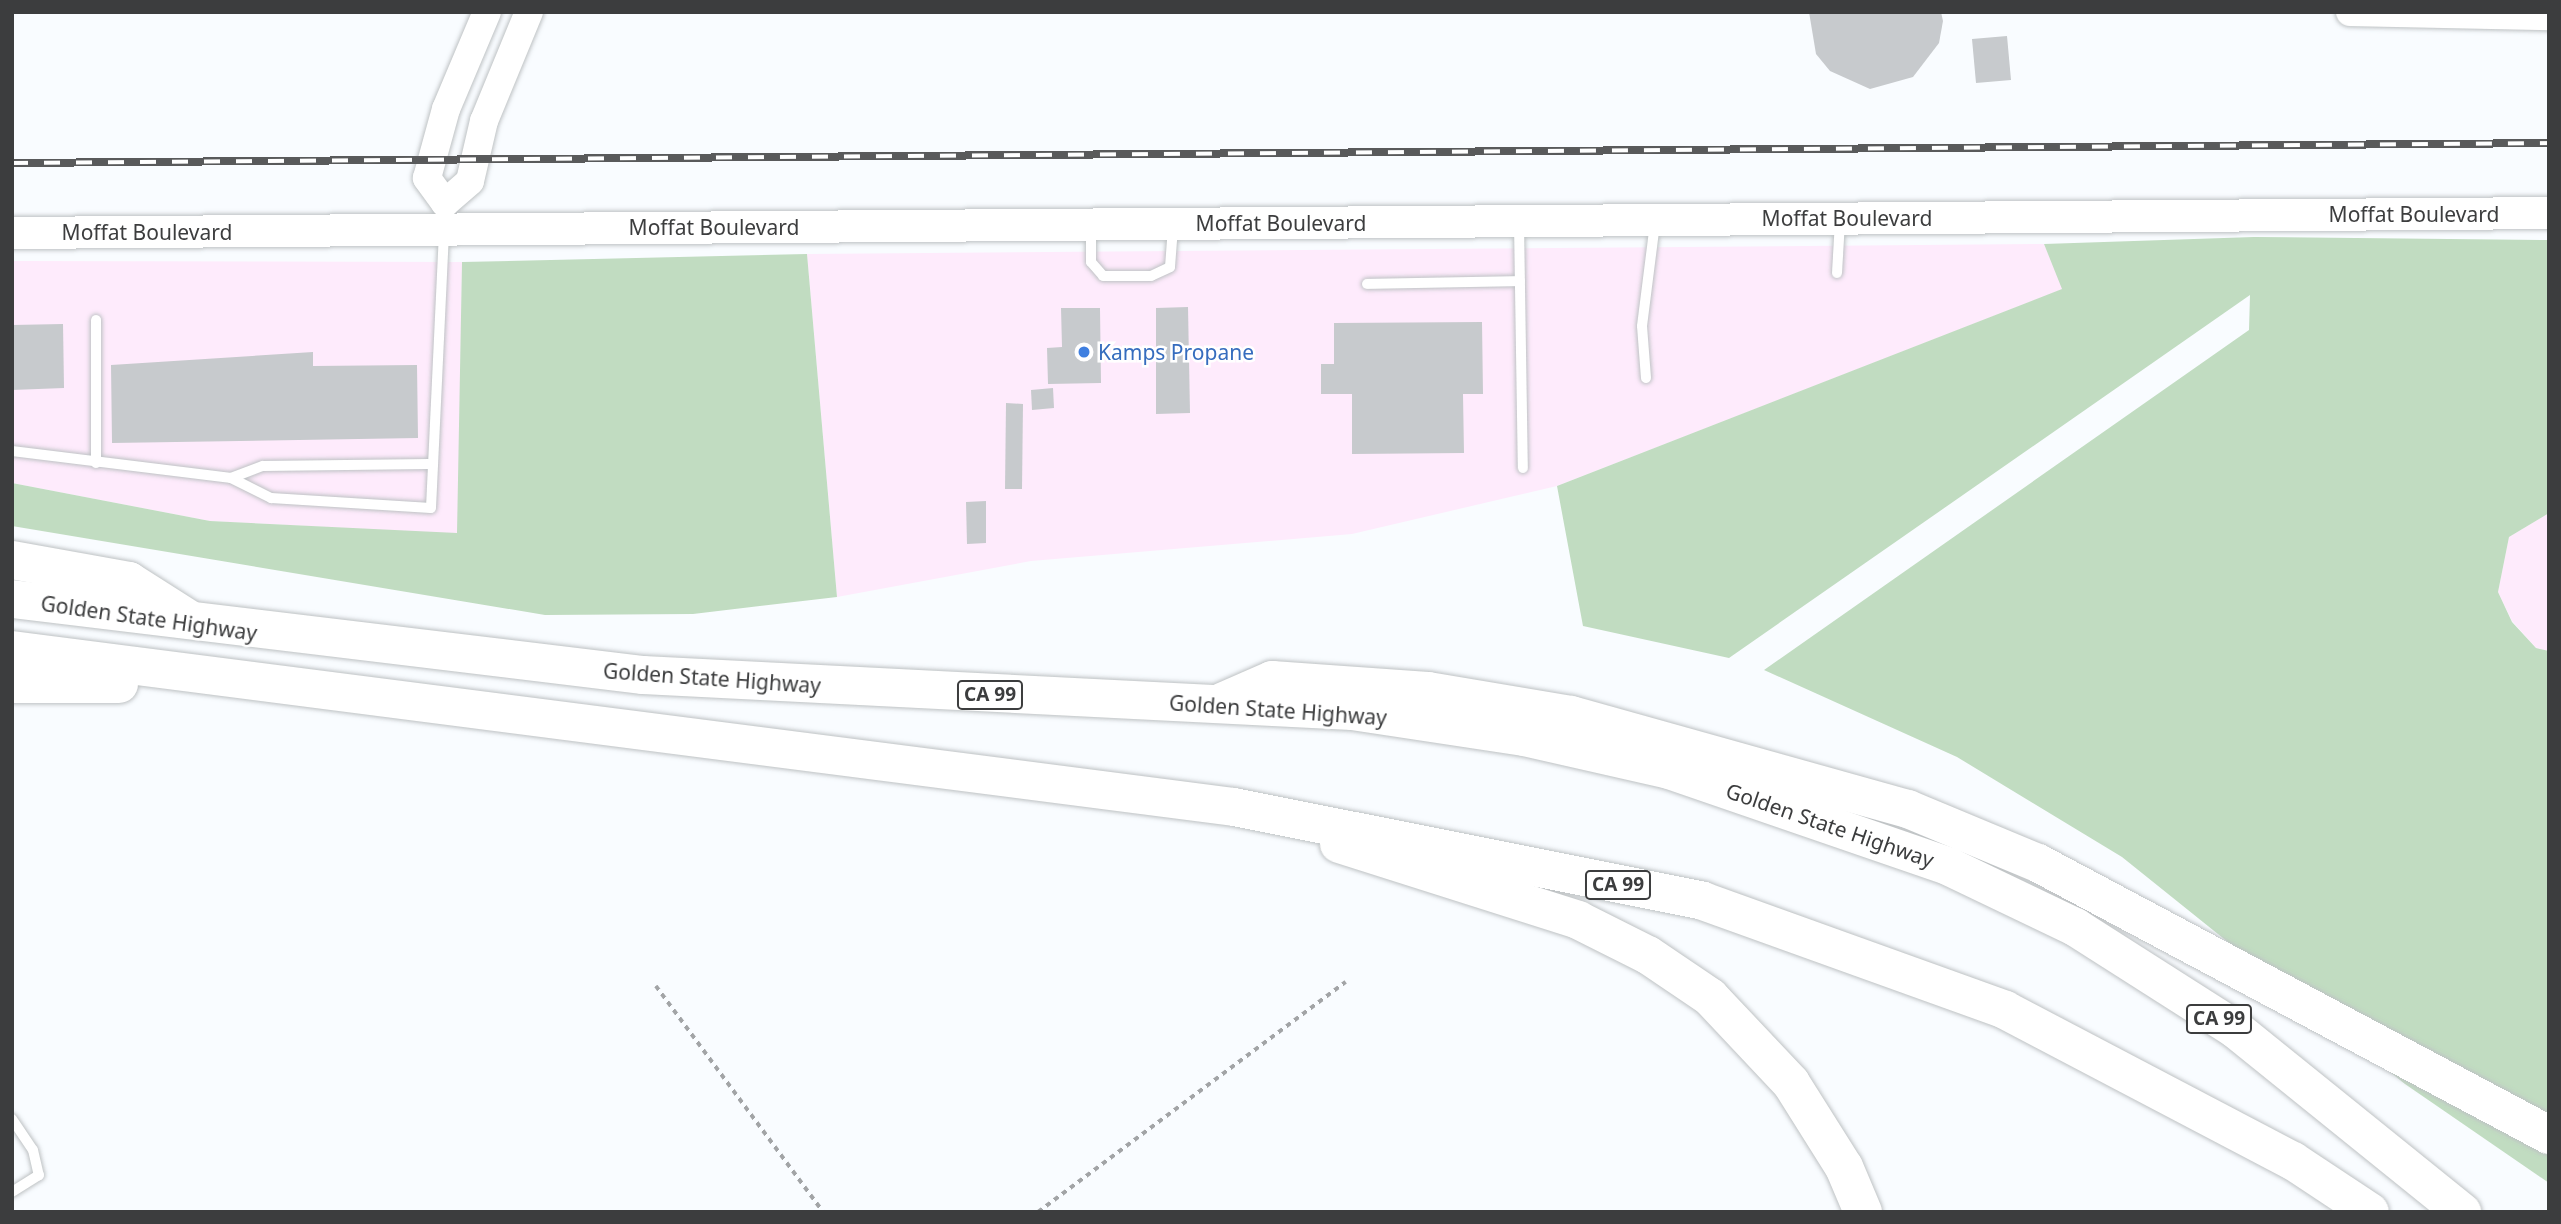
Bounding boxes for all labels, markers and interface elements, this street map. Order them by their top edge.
street label: Moffat Boulevard [2329,201,2499,227]
street label: Moffat Boulevard [1762,205,1932,231]
street label: Moffat Boulevard [1196,210,1366,236]
street label: Moffat Boulevard [629,214,799,240]
street label: Moffat Boulevard [62,219,232,245]
place label: Kamps Propane [1098,339,1254,365]
marker: Kamps Propane [1076,344,1092,360]
street label: Golden State Highway [39,590,259,646]
street label: Golden State Highway [602,658,822,698]
road number: CA 99 [957,680,1023,710]
street label: Golden State Highway [1168,690,1388,730]
street label: Golden State Highway [1723,778,1937,872]
road number: CA 99 [1585,870,1651,900]
road number: CA 99 [2186,1004,2252,1035]

